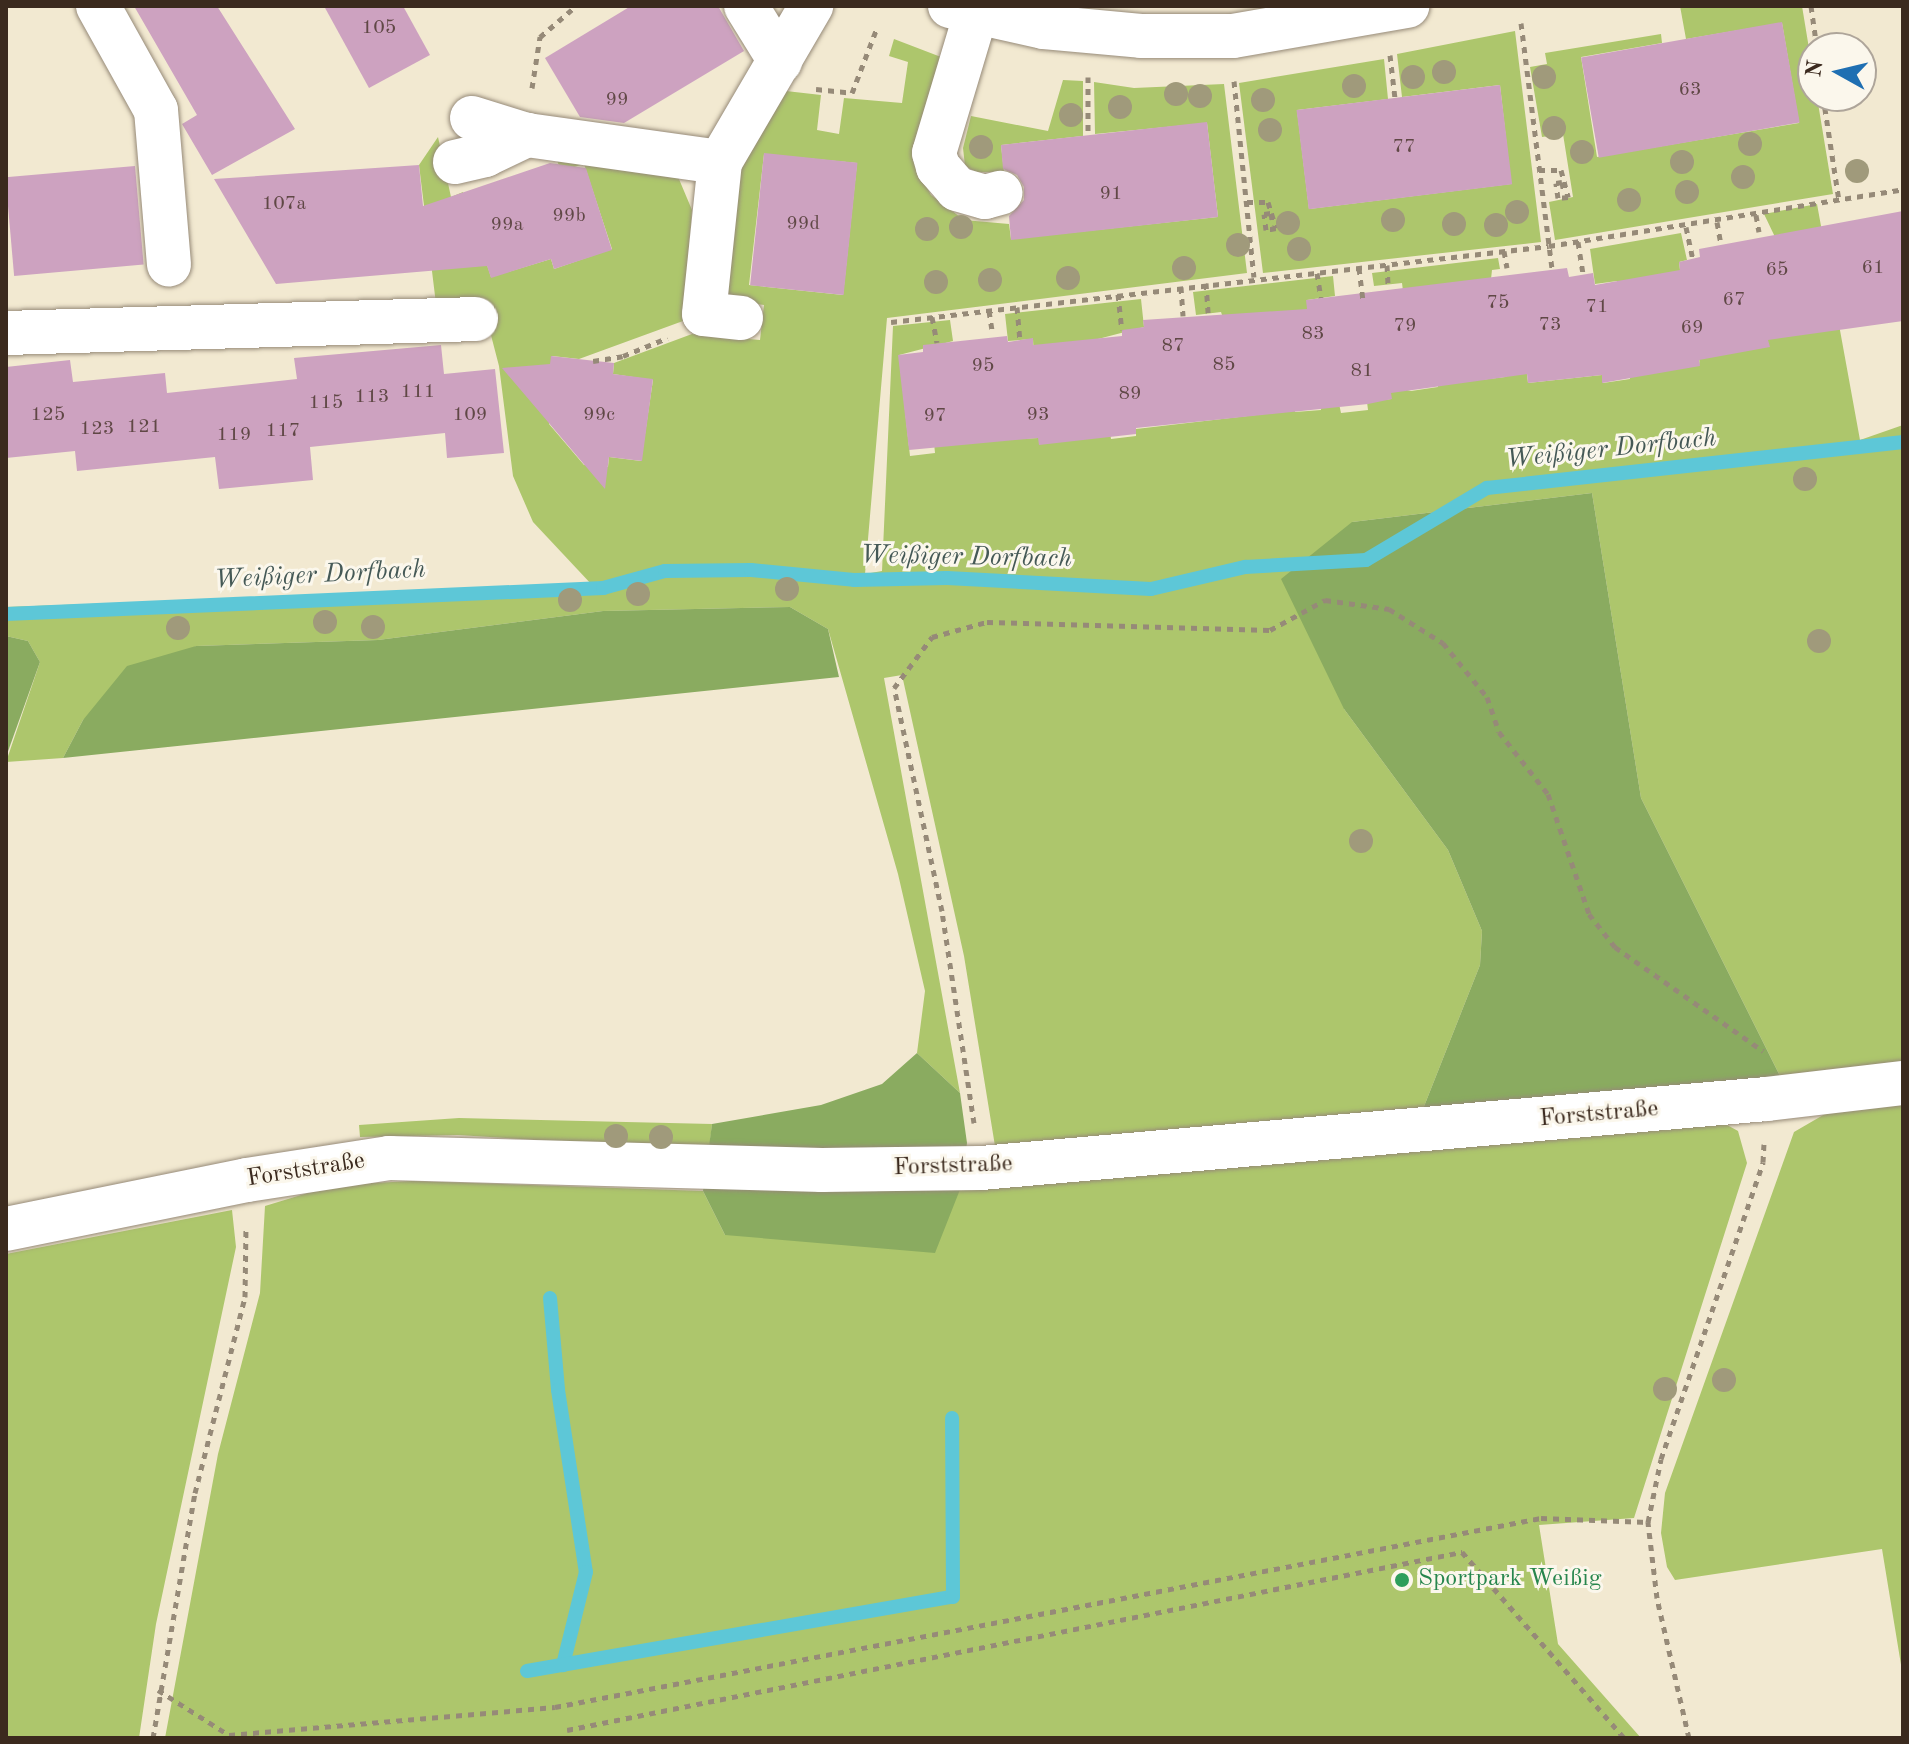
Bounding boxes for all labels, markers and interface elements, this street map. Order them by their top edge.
house number: 105 [362,16,396,40]
north arrow [1797,32,1877,112]
text: N [1803,59,1827,79]
house number: 63 [1678,78,1702,102]
house number: 99 [605,88,629,112]
house number: 77 [1392,135,1416,159]
house number: 91 [1099,182,1123,206]
house number: 107a [262,192,306,216]
house number: 99b [552,204,586,228]
house number: 99d [786,212,820,236]
house number: 99a [490,213,524,237]
house number: 61 [1861,256,1885,280]
house number: 65 [1765,258,1789,282]
house number: 67 [1722,288,1746,312]
house number: 75 [1486,291,1510,315]
house number: 71 [1585,295,1609,319]
house number: 73 [1538,313,1562,337]
house number: 79 [1393,314,1417,338]
house number: 69 [1680,316,1704,340]
house number: 83 [1301,322,1325,346]
house number: 87 [1161,334,1185,358]
house number: 85 [1212,353,1236,377]
house number: 95 [971,354,995,378]
house number: 81 [1350,359,1374,383]
house number: 111 [401,380,435,404]
house number: 89 [1118,382,1142,406]
house number: 113 [355,385,389,409]
house number: 115 [309,391,343,415]
house number: 125 [31,403,65,427]
house number: 109 [453,403,487,427]
house number: 99c [583,403,615,427]
house number: 93 [1026,403,1050,427]
house number: 97 [923,404,947,428]
house number: 121 [127,415,161,439]
house number: 123 [80,417,114,441]
house number: 117 [266,419,300,443]
house number: 119 [217,423,251,447]
water label: Weißiger Dorfbach [1504,423,1718,477]
water label: Weißiger Dorfbach [860,541,1072,575]
water label: Weißiger Dorfbach [213,555,427,597]
street label: Forststraße [1538,1095,1660,1135]
street label: Forststraße [245,1147,367,1195]
street label: Forststraße [893,1151,1013,1183]
place label: Sportpark Weißig [1418,1566,1602,1594]
marker: Sportpark Weißig [1393,1571,1411,1589]

